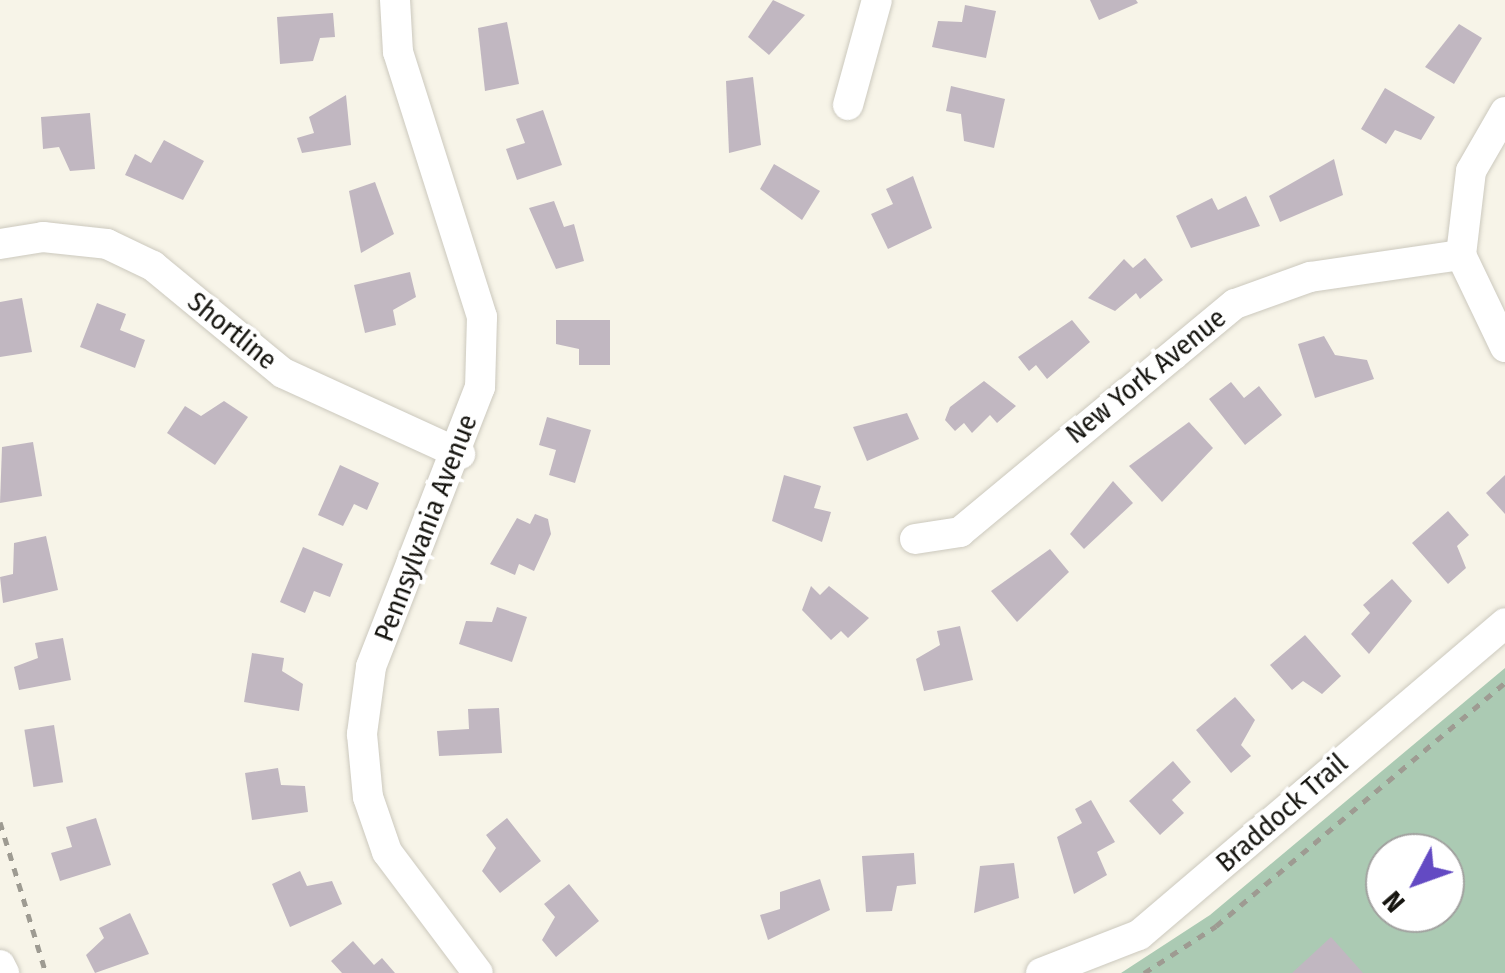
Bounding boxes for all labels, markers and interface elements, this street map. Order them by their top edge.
street label: Shortline [181,285,283,377]
street label: New York Avenue [1059,301,1233,451]
street label: Pennsylvania Avenue [367,410,485,646]
street label: Braddock Trail [1209,747,1355,879]
north arrow [1365,833,1465,933]
text: N [1376,885,1411,919]

